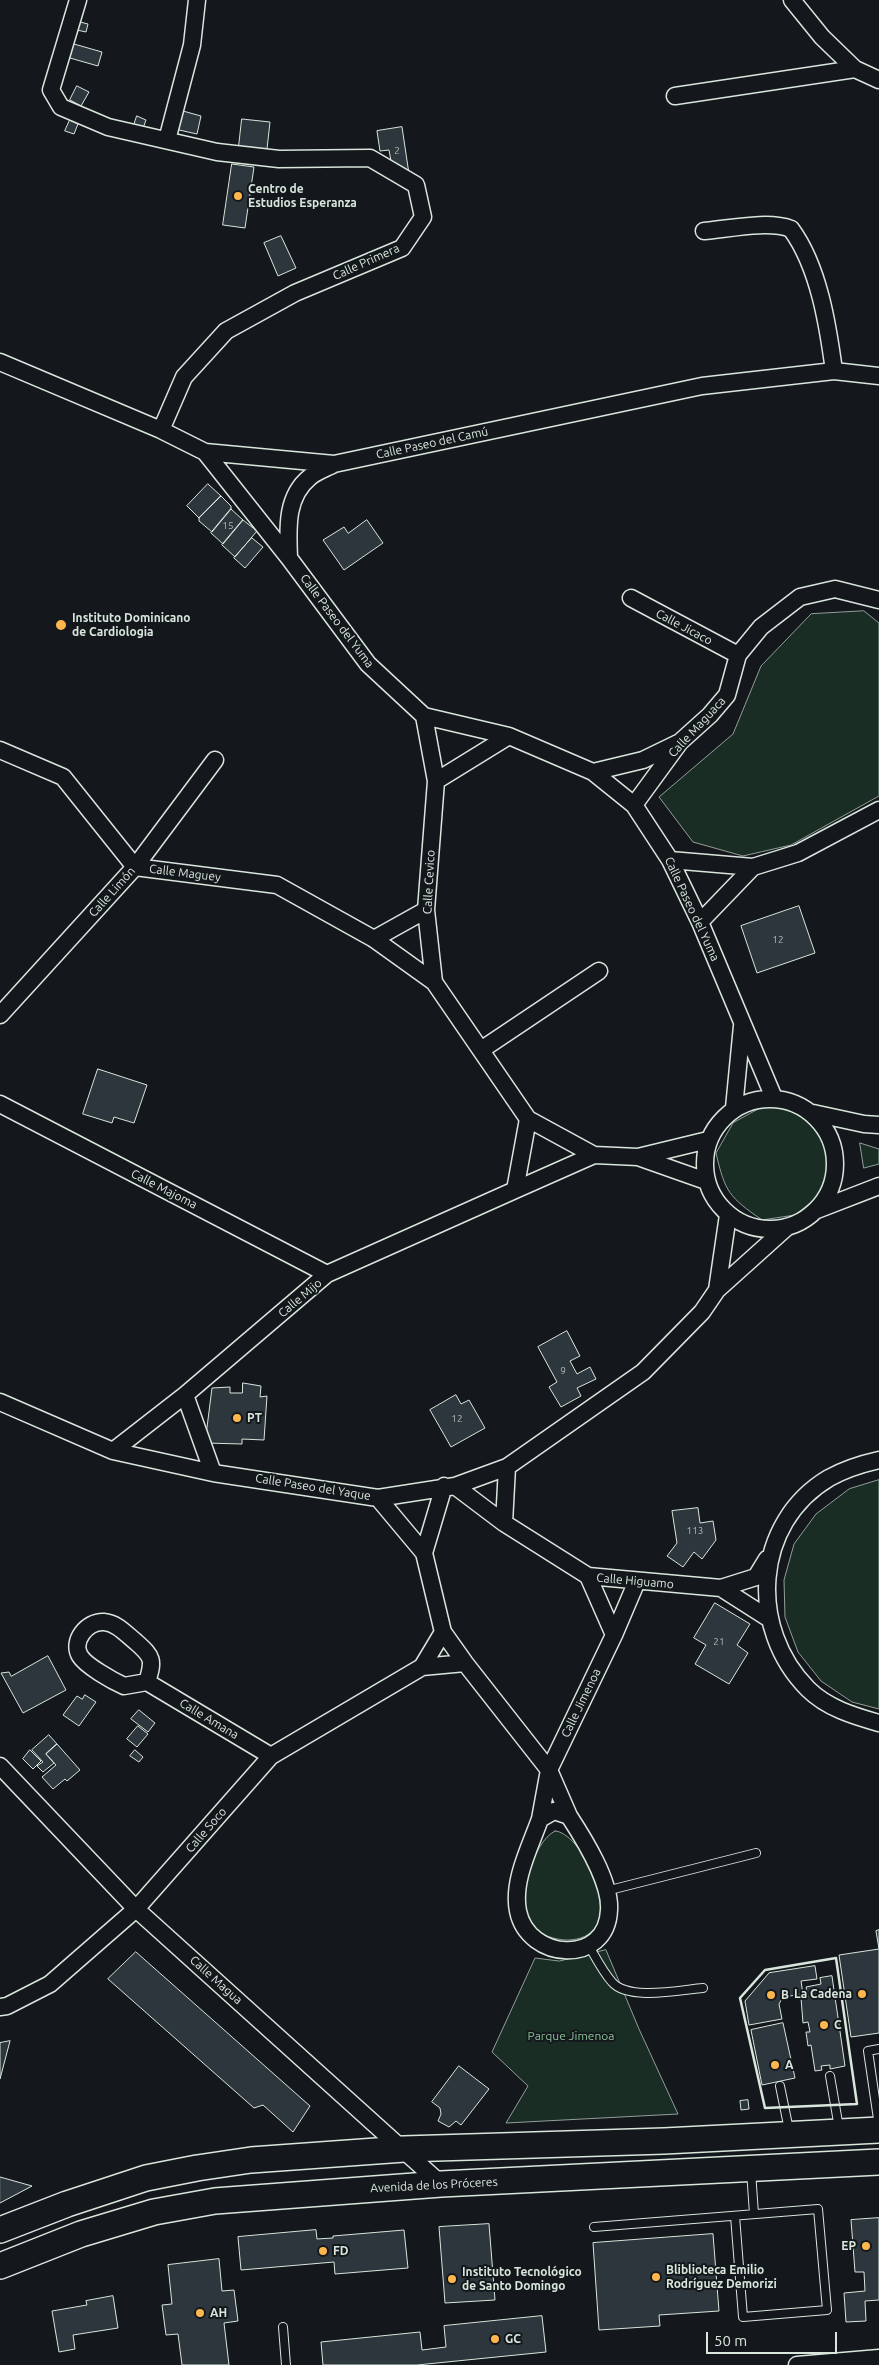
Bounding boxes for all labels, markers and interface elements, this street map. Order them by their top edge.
house number: 2 [394,145,400,157]
place label: Centro de Estudios Esperanza [248,182,357,210]
marker: Centro de Estudios Esperanza [232,190,244,202]
street label: Calle Primera [330,241,402,283]
street label: Calle Paseo del Camú [375,424,489,462]
house number: 15 [222,520,234,532]
street label: Calle Paseo del Yuma [297,571,377,671]
street label: Calle Jicaco [653,606,715,648]
place label: Instituto Dominicano de Cardiologia [72,611,190,639]
marker: Instituto Dominicano de Cardiologia [54,618,68,632]
street label: Calle Maguaca [665,694,729,760]
street label: Calle Cevico [420,849,438,915]
street label: Calle Paseo del Yuma [661,854,723,964]
street label: Calle Maguey [148,861,222,885]
street label: Calle Limón [86,864,138,920]
house number: 12 [772,934,784,946]
street label: Calle Majoma [129,1166,199,1212]
street label: Calle Mijo [275,1276,325,1320]
house number: 9 [560,1365,566,1377]
place label: PT [247,1411,262,1425]
marker: PT [231,1412,243,1424]
house number: 12 [451,1413,463,1425]
street label: Calle Paseo del Yaque [254,1471,372,1503]
house number: 113 [687,1525,703,1537]
street label: Calle Higuamo [596,1570,674,1592]
house number: 21 [713,1636,725,1648]
street label: Calle Jimenoa [558,1666,604,1740]
street label: Calle Amana [177,1696,241,1742]
street label: Calle Soco [183,1804,229,1856]
street label: Calle Magua [187,1953,245,2007]
place label: La Cadena [794,1987,852,2001]
place label: B [781,1988,789,2002]
marker: La Cadena [856,1988,868,2000]
marker: B [765,1989,777,2001]
place label: C [834,2018,842,2032]
marker: C [818,2019,830,2031]
park label: Parque Jimenoa [528,2029,614,2043]
place label: A [785,2058,793,2072]
marker: A [769,2059,781,2071]
street label: Avenida de los Próceres [370,2174,498,2196]
place label: EP [841,2239,856,2253]
marker: EP [860,2240,872,2252]
place label: FD [333,2244,348,2258]
marker: FD [317,2245,329,2257]
place label: Bliblioteca Emilio Rodríguez Demorizi [666,2263,777,2291]
place label: Instituto Tecnológico de Santo Domingo [462,2265,582,2293]
marker: Bliblioteca Emilio Rodríguez Demorizi [650,2271,662,2283]
marker: Instituto Tecnológico de Santo Domingo [446,2273,458,2285]
place label: AH [210,2306,227,2320]
marker: AH [194,2307,206,2319]
scale bar [709,2322,840,2354]
place label: GC [505,2332,521,2346]
text: 50 m [714,2332,747,2349]
marker: GC [489,2333,501,2345]

